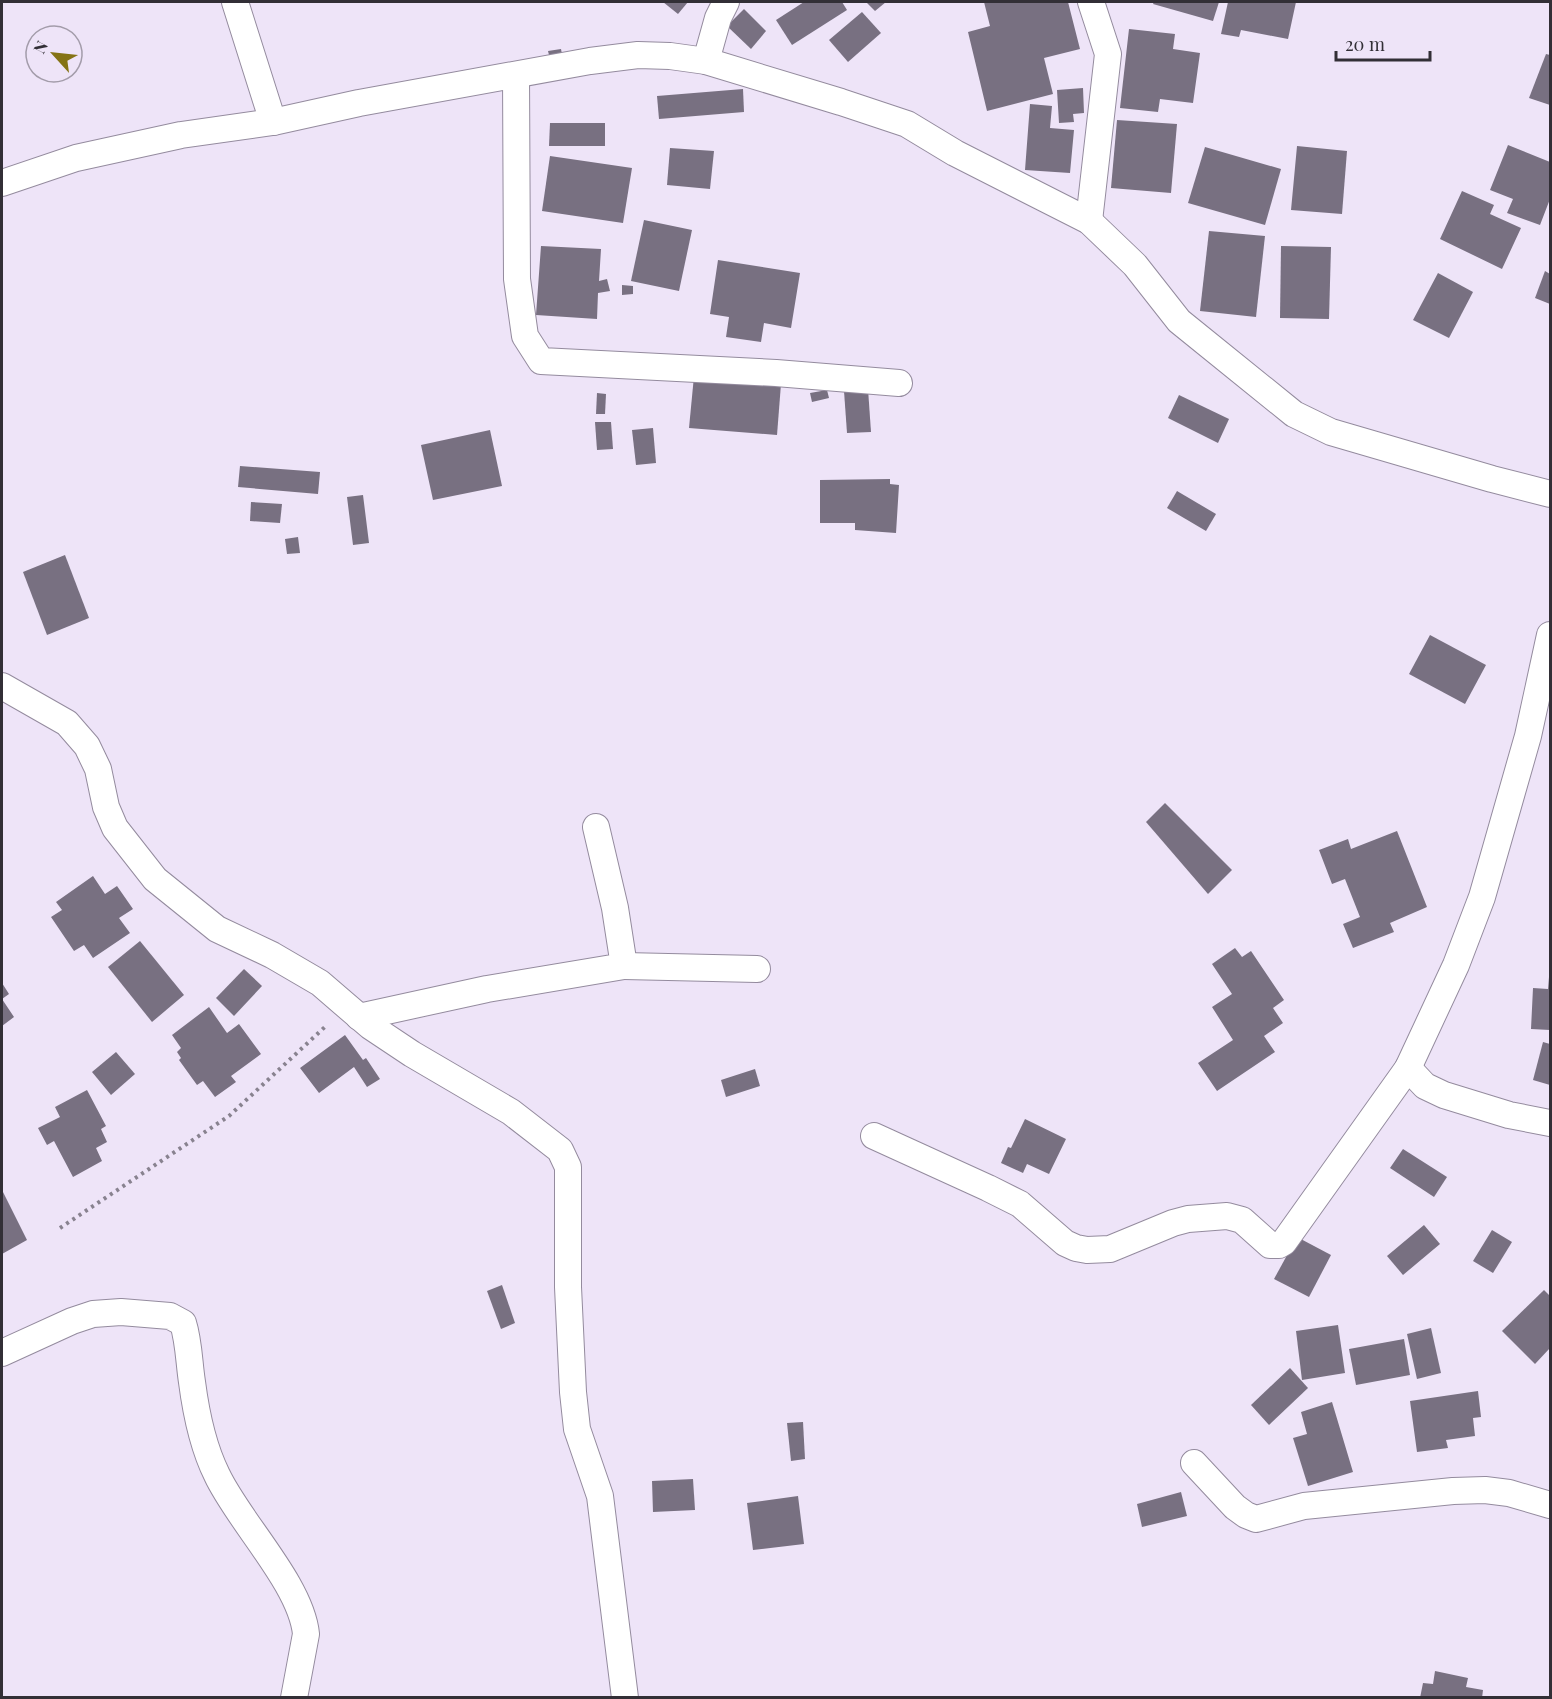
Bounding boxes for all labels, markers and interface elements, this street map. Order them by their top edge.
north arrow [24,24,84,84]
scale bar [1336,24,1430,62]
text: 20 m [1345,32,1385,56]
text: N [28,37,52,57]

